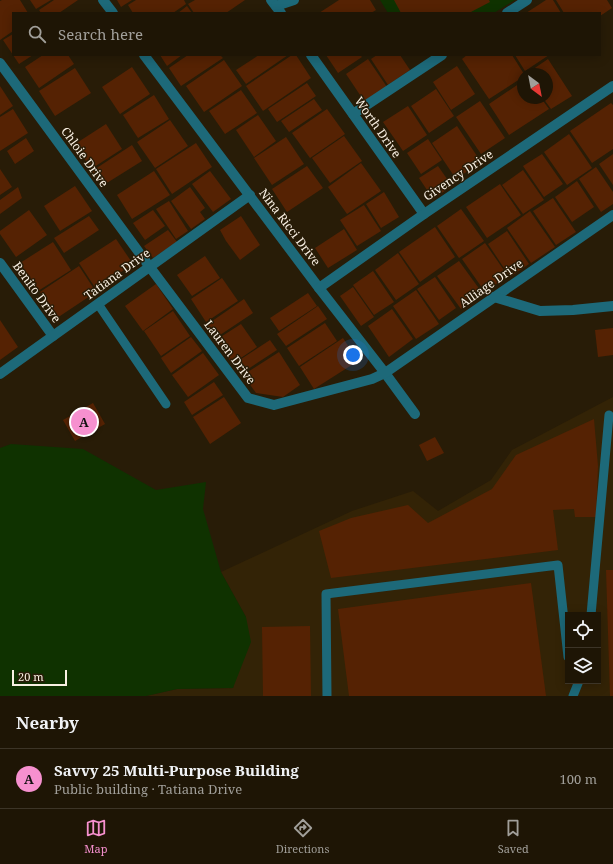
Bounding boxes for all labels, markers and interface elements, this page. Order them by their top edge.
search box [12,12,601,56]
icon: search [26,23,48,45]
text: Search here [58,24,143,44]
north arrow [517,68,553,104]
street label: Worth Drive [351,93,405,161]
street label: Chloie Drive [57,123,113,191]
street label: Givency Drive [420,145,496,205]
street label: Nina Ricci Drive [255,185,325,269]
street label: Tatiana Drive [81,244,153,304]
street label: Alliage Drive [456,255,526,311]
street label: Benito Drive [9,258,65,326]
street label: Lauren Drive [200,316,260,388]
your location [343,345,363,365]
pin: A [71,407,97,437]
map controls [565,612,601,684]
button: locate [565,612,601,648]
button: layers [565,648,601,684]
scale bar [12,668,67,687]
text: 20 m [18,669,44,684]
text: Nearby [16,711,79,734]
text: Savvy 25 Multi-Purpose Building [54,760,299,780]
text: A [24,770,34,788]
text: 100 m [560,770,597,788]
text: Public building · Tatiana Drive [54,780,242,798]
tab: Map [84,817,107,856]
tab: Directions [276,817,329,856]
tab: Saved [498,817,529,856]

